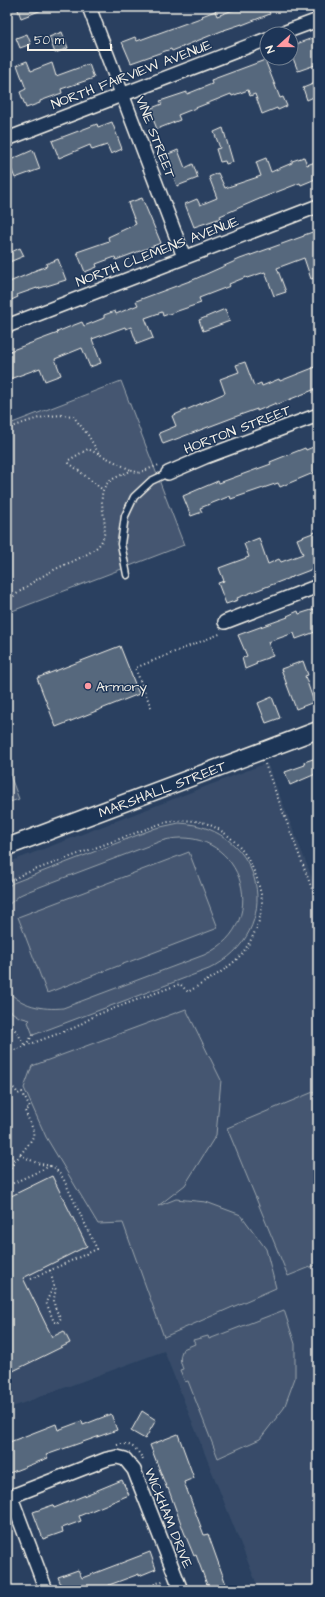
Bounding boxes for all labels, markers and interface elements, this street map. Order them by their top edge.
scale bar [28,26,111,52]
north arrow [259,26,299,66]
text: 50 m [34,32,65,49]
street label: NORTH FAIRVIEW AVENUE [48,35,215,115]
text: N [262,43,278,55]
street label: VINE STREET [130,93,180,182]
street label: NORTH CLEMENS AVENUE [73,211,242,292]
street label: HORTON STREET [181,400,294,460]
place label: Armory [96,677,147,697]
marker: Armory [83,681,93,691]
street label: MARSHALL STREET [96,756,229,823]
street label: WICKHAM DRIVE [139,1465,198,1572]

